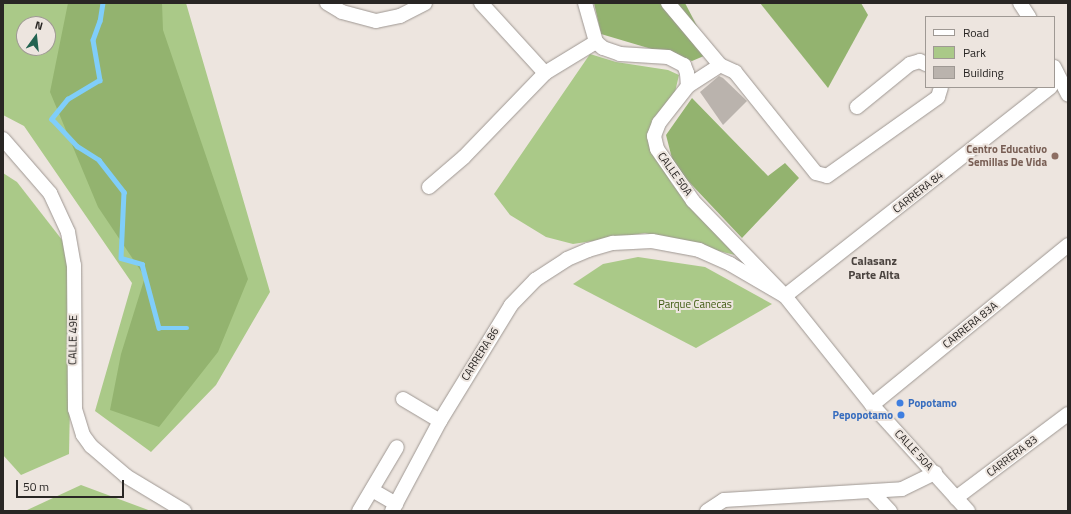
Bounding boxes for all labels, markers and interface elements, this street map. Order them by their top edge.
north arrow [16,16,56,56]
legend [925,16,1055,88]
text: N [33,17,45,34]
text: Road [963,23,989,42]
text: Park [963,43,986,62]
text: Building [963,63,1004,82]
place label: Centro Educativo Semillas De Vida [966,143,1047,169]
street label: CALLE 50A [655,150,695,198]
marker: Centro Educativo Semillas De Vida [1050,151,1060,161]
street label: CARRERA 84 [890,168,946,216]
district label: Calasanz Parte Alta [848,254,900,282]
park label: Parque Canecas [658,297,732,311]
street label: CARRERA 83A [940,299,1000,351]
street label: CALLE 49E [66,315,80,365]
street label: CARRERA 86 [458,325,502,383]
place label: Popotamo [908,396,957,410]
marker: Popotamo [895,398,905,408]
place label: Pepopotamo [833,408,893,422]
marker: Pepopotamo [896,410,906,420]
street label: CALLE 50A [892,427,936,473]
street label: CARRERA 83 [984,433,1040,479]
scale bar [18,472,126,498]
text: 50 m [23,477,49,496]

